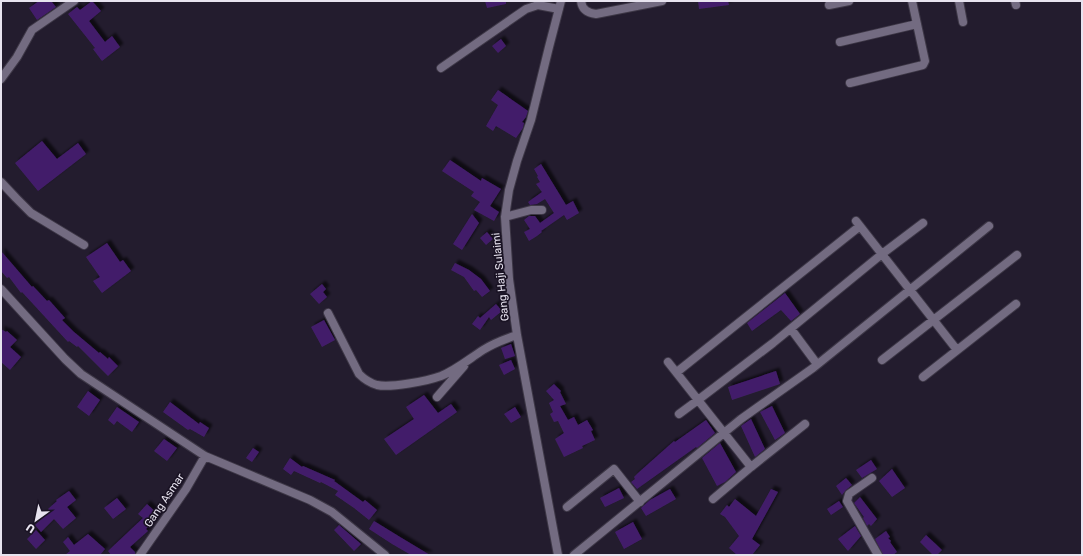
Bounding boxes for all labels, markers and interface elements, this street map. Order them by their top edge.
street label: Gang Haji Sulaimi [489,232,512,322]
street label: Gang Asmar [142,470,188,530]
north arrow [16,500,56,540]
text: U [24,520,38,536]

